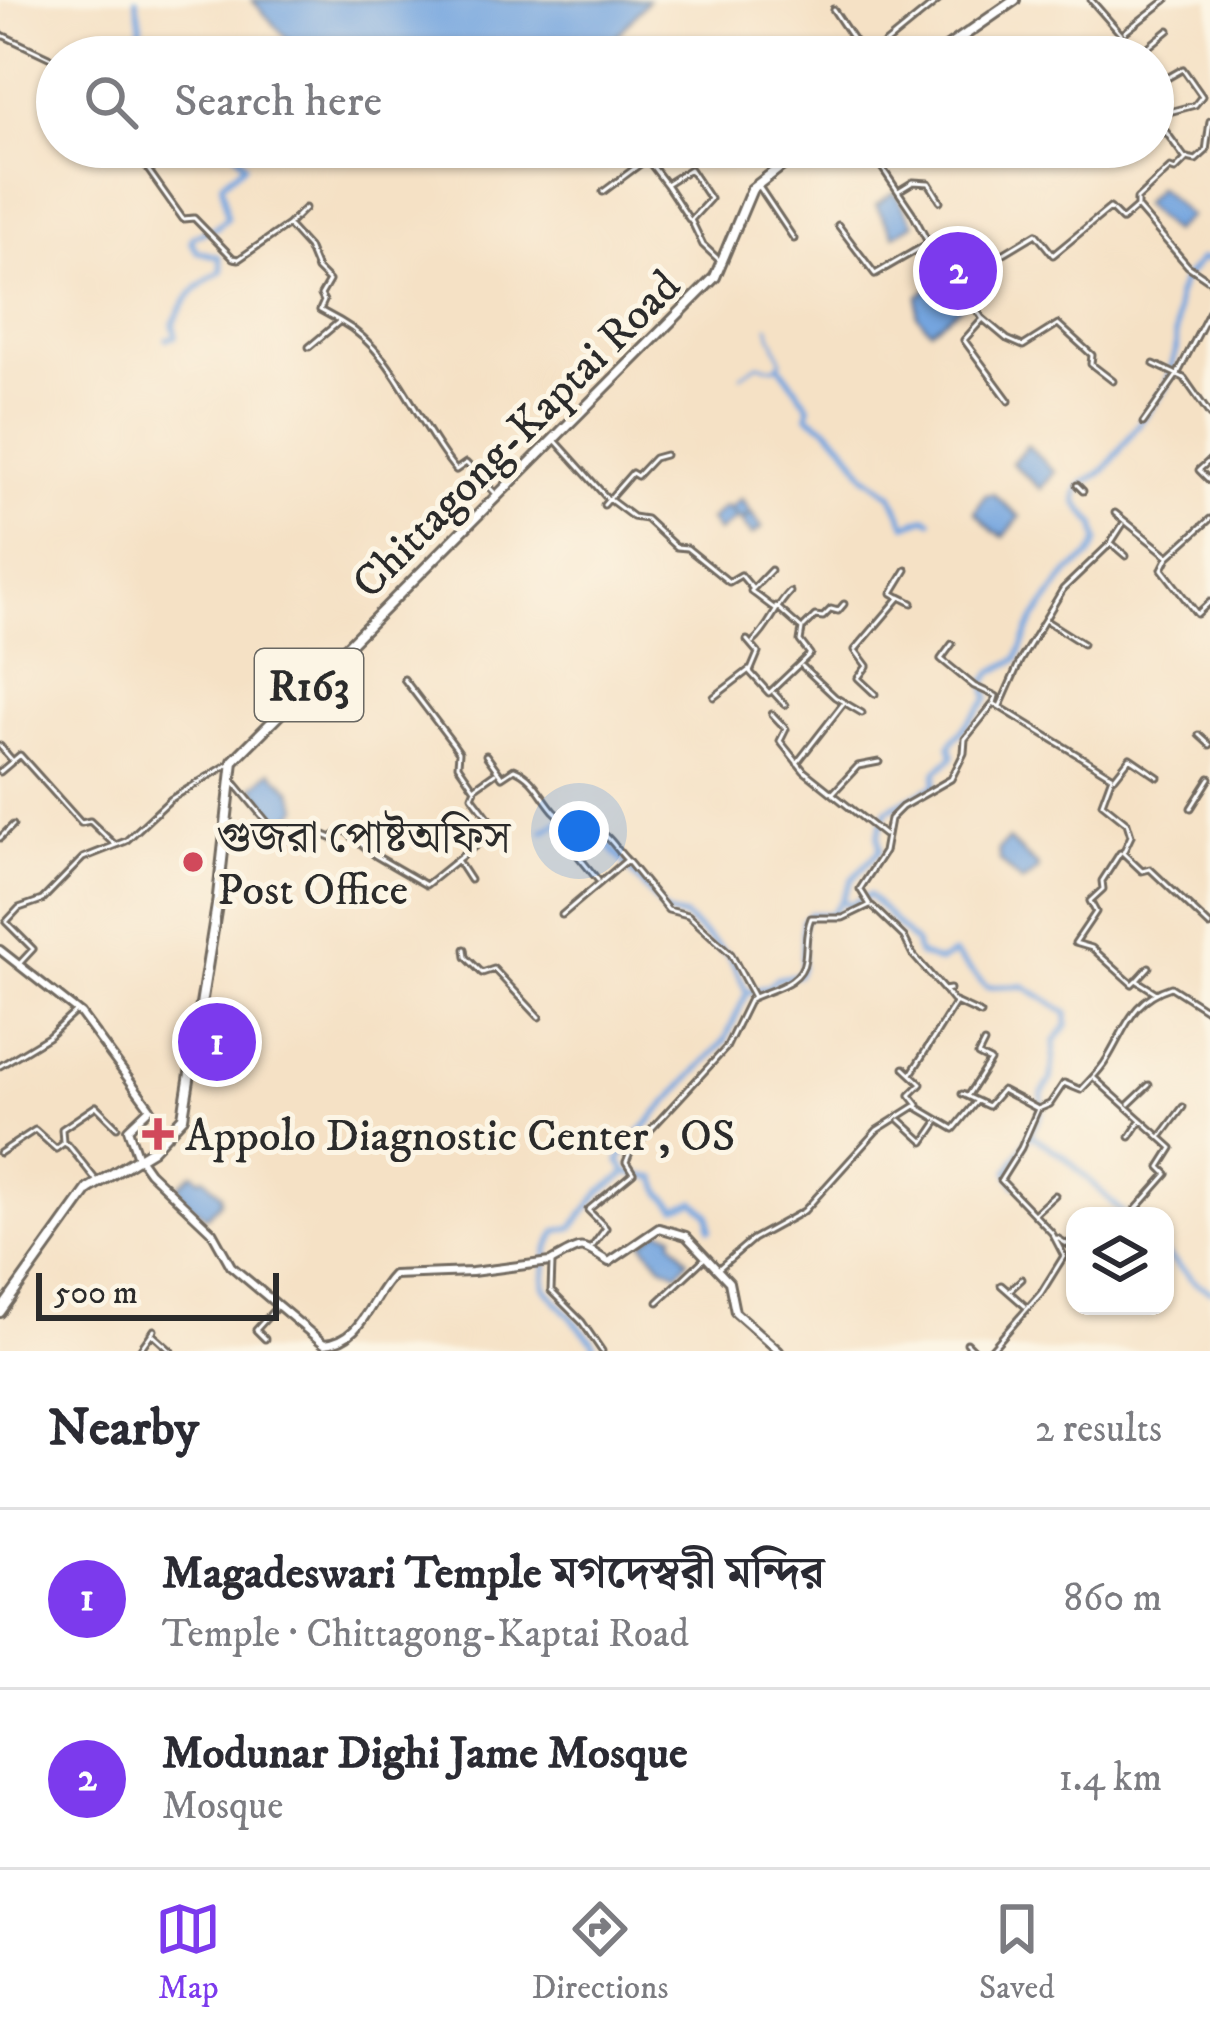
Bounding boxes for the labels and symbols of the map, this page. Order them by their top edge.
pin: 2 [919,226,997,316]
street label: Chittagong-Kaptai Road [341,259,693,611]
road number: R163 [255,649,363,721]
your location [549,801,609,861]
place label: গুজরা পোষ্টঅফিস Post Office [217,810,512,919]
marker: গুজরা পোষ্টঅফিস Post Office [180,849,206,875]
pin: 1 [178,997,256,1087]
place label: Appolo Diagnostic Center , OS [185,1109,735,1165]
marker: Appolo Diagnostic Center , OS [142,1118,174,1150]
scale bar [36,1267,279,1320]

